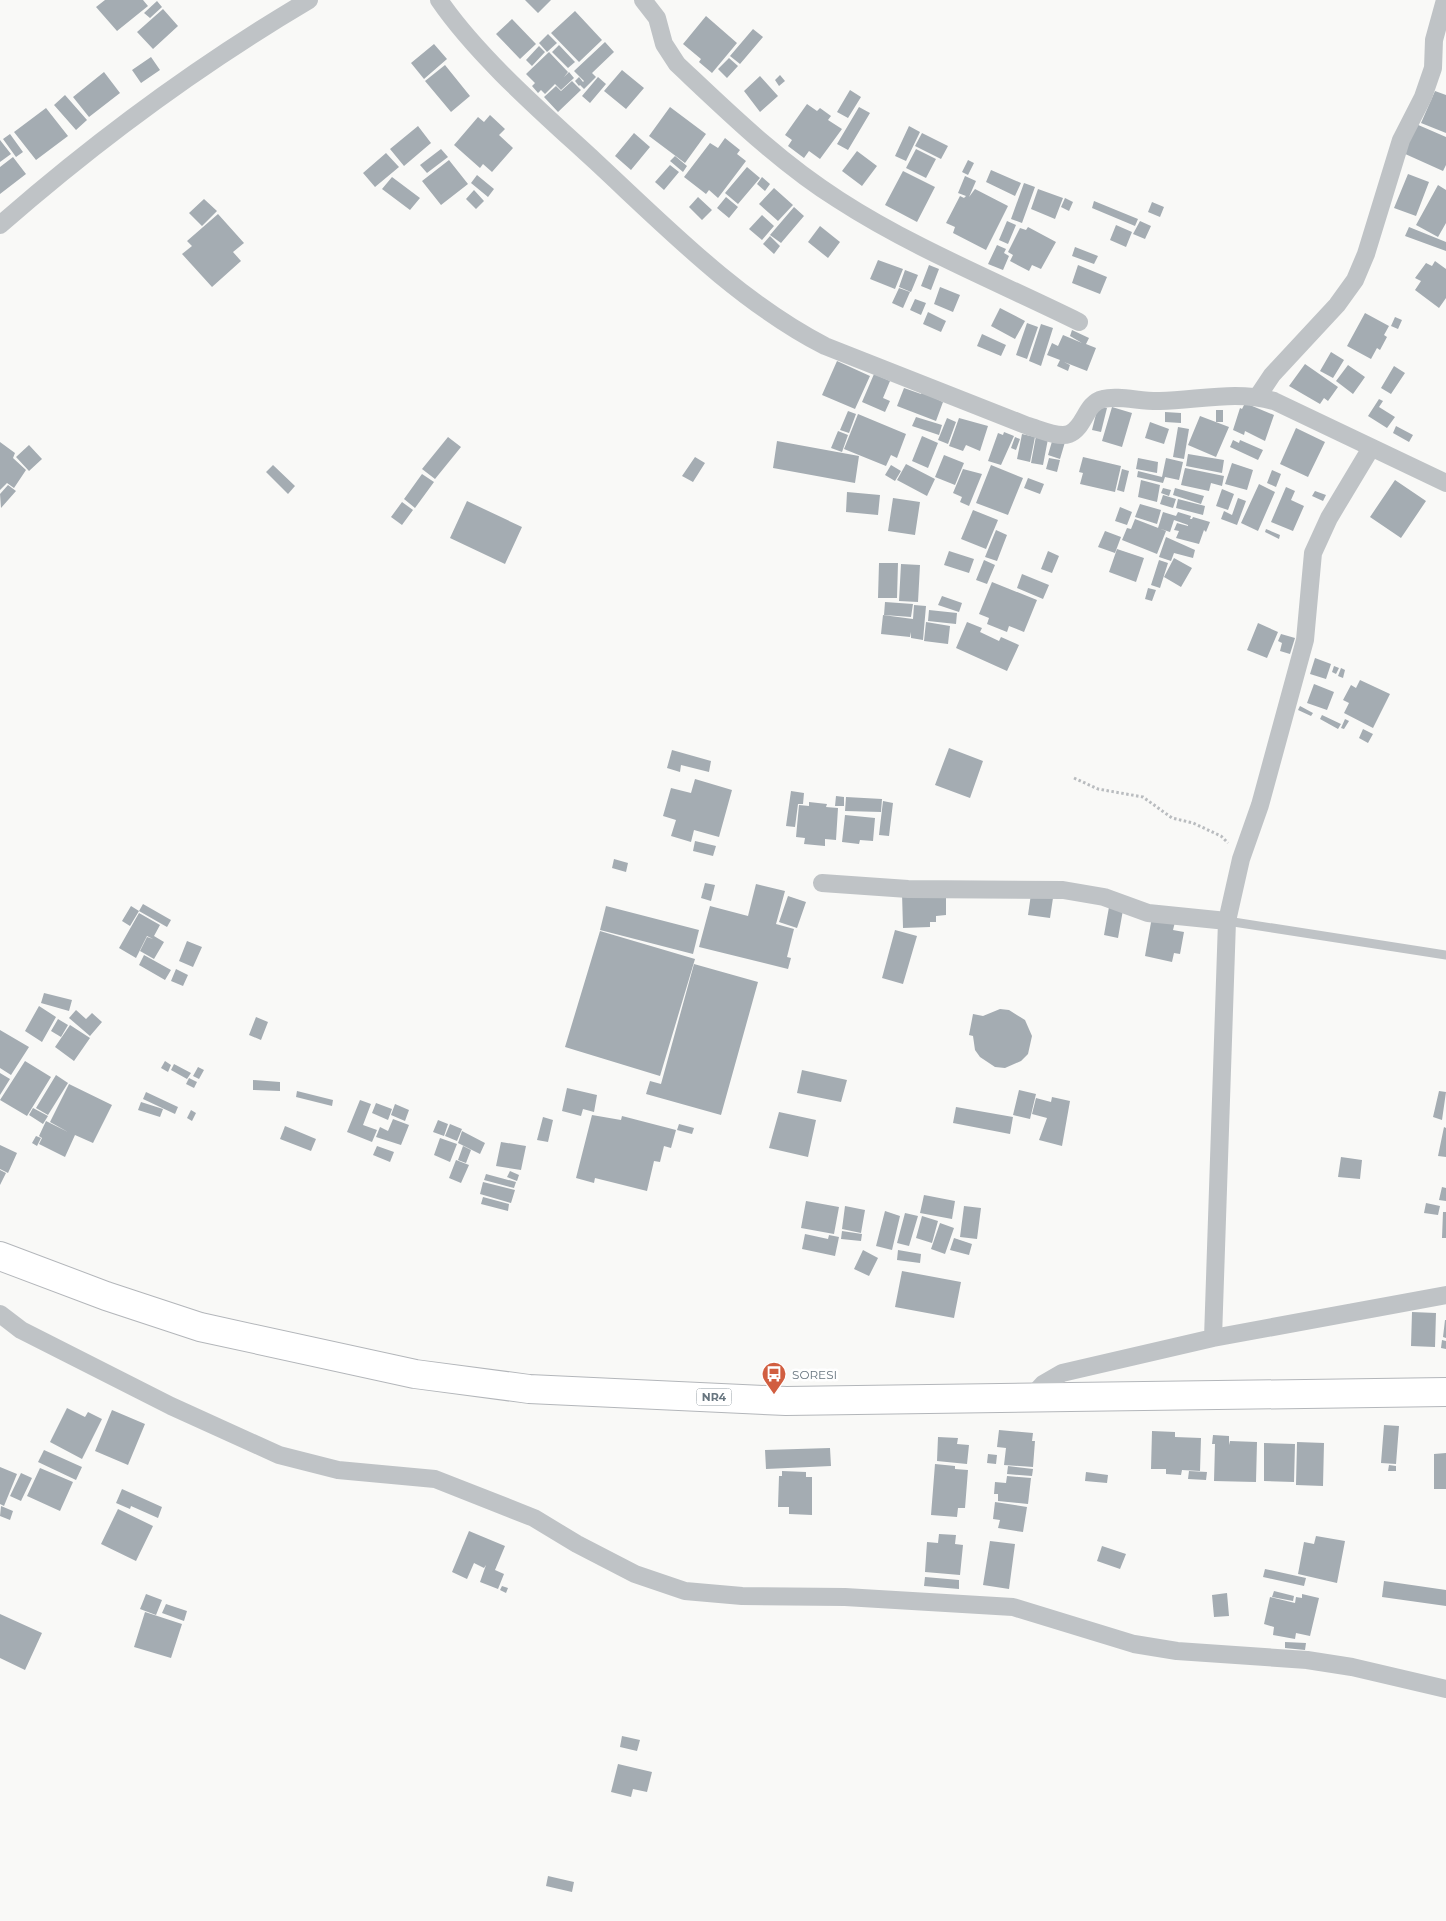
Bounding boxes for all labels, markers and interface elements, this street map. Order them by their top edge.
bus stop icon: SORESI [761,1361,787,1395]
place label: SORESI [792,1367,837,1382]
road number: NR4 [696,1388,732,1405]

